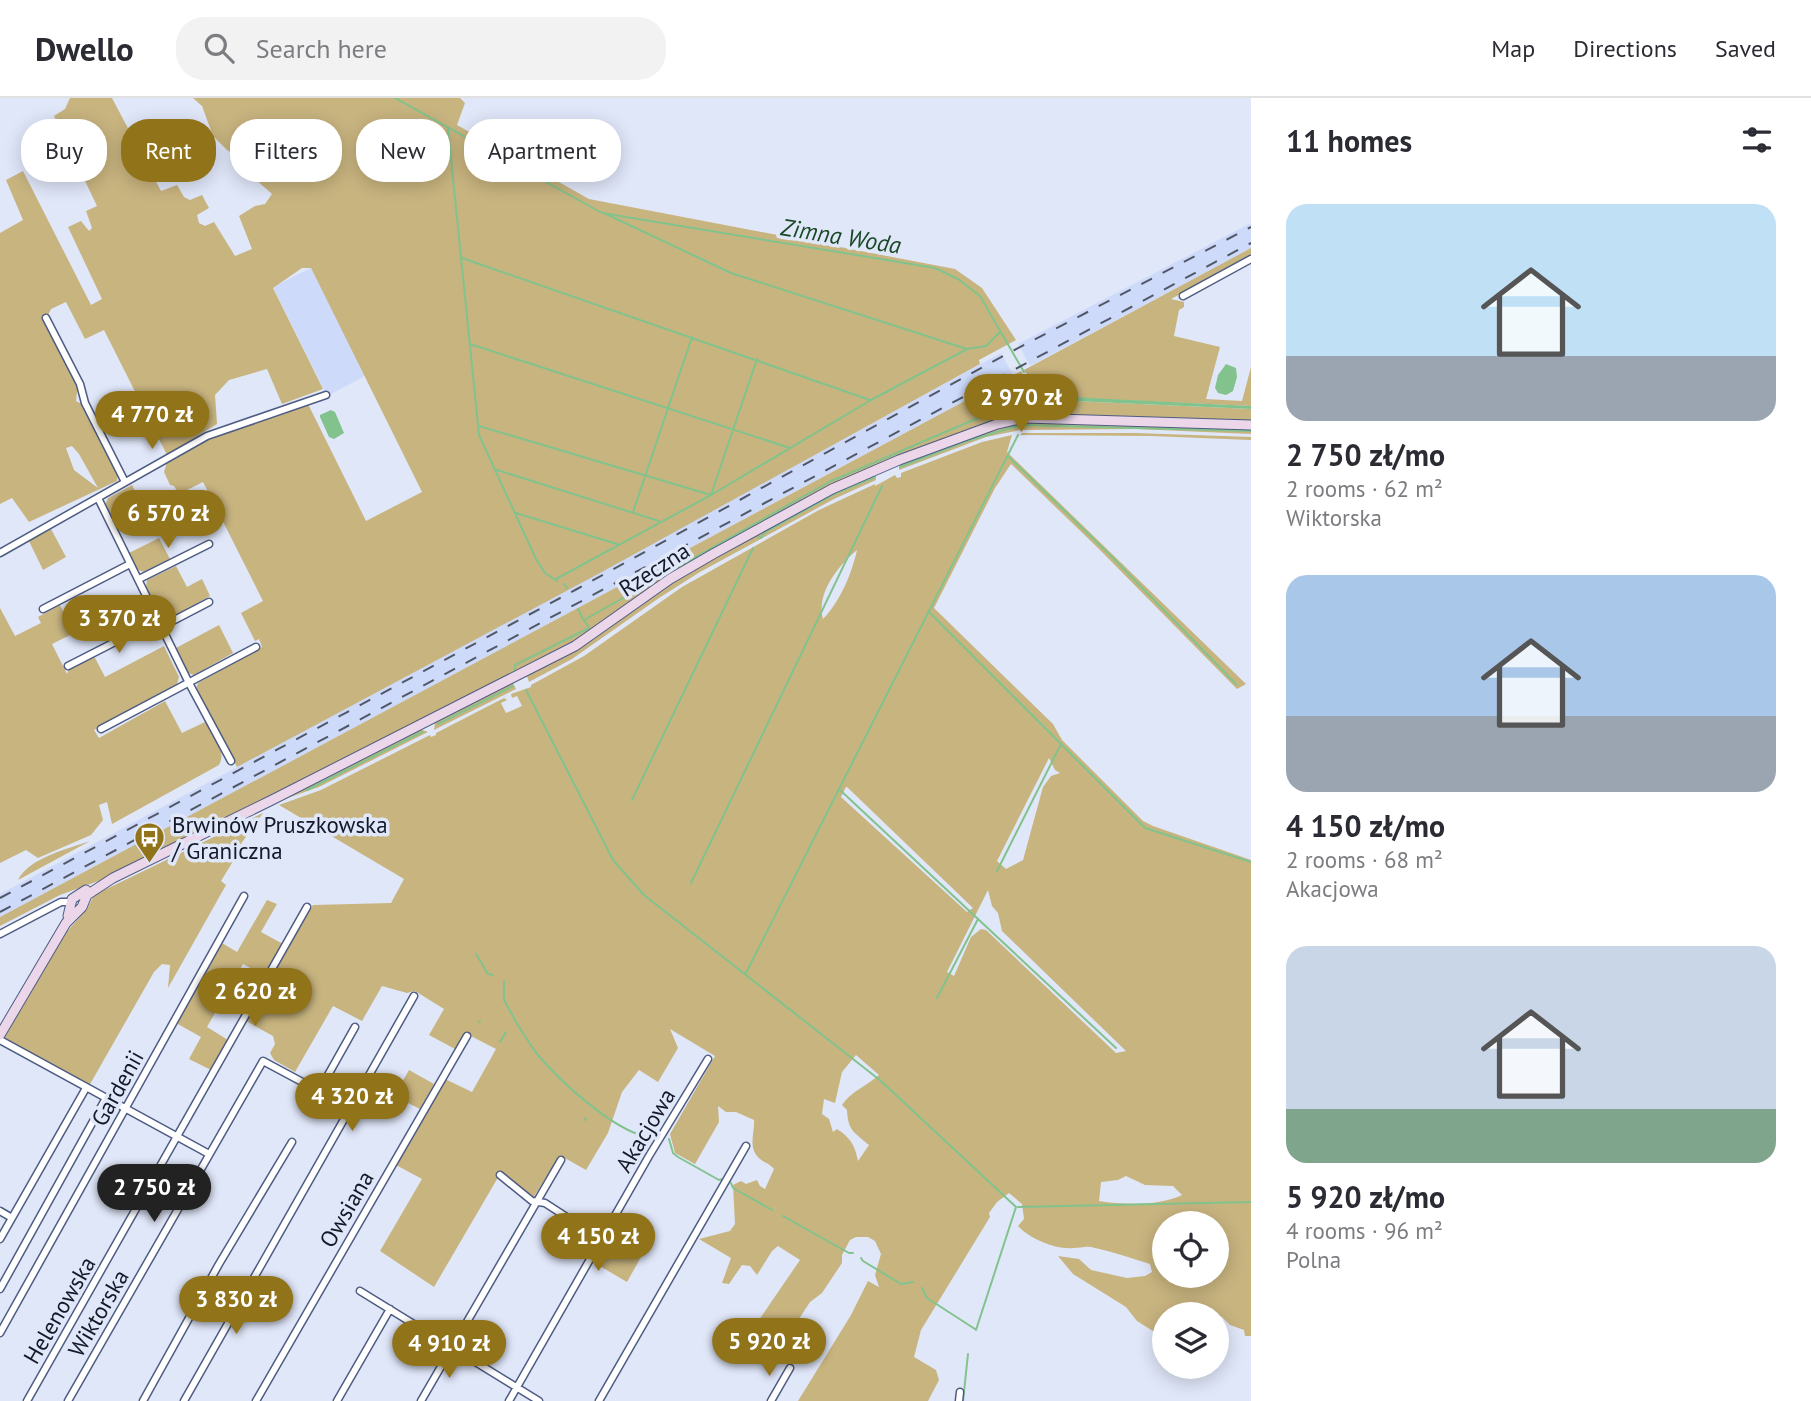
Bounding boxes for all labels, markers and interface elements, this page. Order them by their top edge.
search box [176,17,666,80]
text: Dwello [35,27,134,70]
icon: search [200,29,238,67]
text: Search here [256,32,387,65]
text: Map [1491,33,1535,64]
text: Directions [1573,33,1677,64]
text: Saved [1715,33,1776,64]
chip: Buy [21,119,107,182]
chip: Rent [121,119,216,182]
chip: Filters [230,119,342,182]
chip: New [356,119,450,182]
chip: Apartment [464,119,621,182]
text: 11 homes [1286,121,1412,160]
icon: filters [1738,121,1776,159]
water label: Zimna Woda [778,211,904,261]
icon: home [1468,249,1594,375]
pin: 2 970 zł [949,374,1093,434]
text: 2 970 zł [980,382,1062,411]
pin: 4 770 zł [80,392,224,451]
text: 4 770 zł [111,399,193,428]
text: 2 750 zł/mo [1286,435,1445,474]
text: 2 rooms · 62 m² [1286,474,1443,503]
pin: 6 570 zł [96,490,240,550]
text: 6 570 zł [127,498,209,527]
text: Wiktorska [1286,503,1382,532]
street label: Rzeczna [613,535,695,603]
pin: 3 370 zł [47,596,191,655]
text: 3 370 zł [78,603,160,632]
icon: home [1468,620,1594,746]
text: 4 150 zł/mo [1286,806,1445,845]
place label: Brwinów Pruszkowska / Graniczna [171,810,388,865]
bus stop icon: Brwinów Pruszkowska / Graniczna [132,820,166,864]
text: 2 rooms · 68 m² [1286,845,1443,874]
text: Akacjowa [1286,874,1379,903]
pin: 2 620 zł [183,968,327,1028]
text: 2 620 zł [214,976,296,1005]
icon: home [1468,991,1594,1117]
street label: Gardenii [84,1045,150,1131]
pin: 4 320 zł [280,1074,424,1133]
text: 4 320 zł [311,1081,393,1110]
street label: Akacjowa [609,1083,681,1177]
pin: 2 750 zł [82,1164,226,1224]
street label: Owsiana [312,1165,380,1253]
text: 2 750 zł [113,1172,195,1201]
text: 5 920 zł/mo [1286,1177,1445,1216]
map controls [1152,1211,1229,1379]
button: locate [1152,1211,1229,1288]
pin: 4 150 zł [526,1214,670,1273]
text: 4 rooms · 96 m² [1286,1216,1443,1245]
text: 4 150 zł [557,1221,639,1250]
text: Polna [1286,1245,1341,1274]
street label: Helenowska [17,1251,101,1369]
street label: Wiktorska [61,1264,135,1362]
pin: 3 830 zł [164,1276,308,1336]
text: 3 830 zł [195,1284,277,1313]
button: layers [1152,1302,1229,1379]
pin: 5 920 zł [697,1318,841,1378]
pin: 4 910 zł [377,1320,521,1380]
text: 5 920 zł [728,1326,810,1355]
text: 4 910 zł [408,1328,490,1357]

